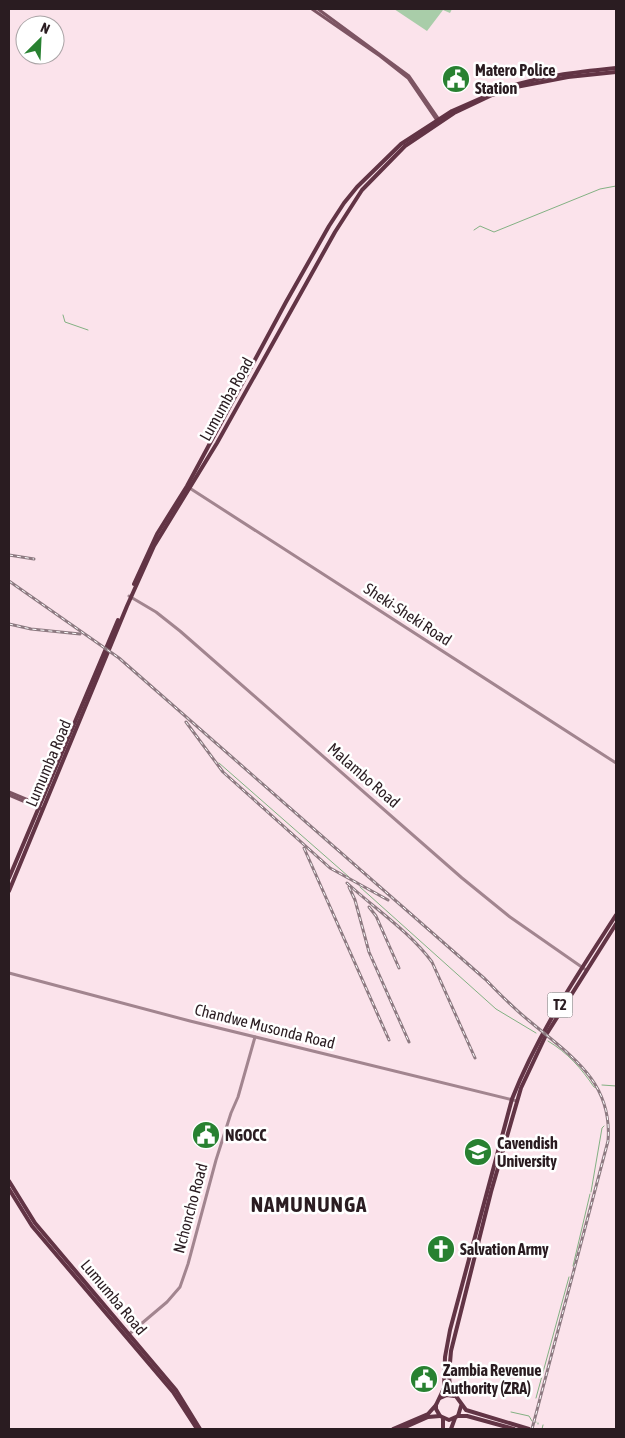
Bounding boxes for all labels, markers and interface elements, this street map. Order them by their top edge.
north arrow [15,15,65,65]
text: N [38,19,52,37]
place label: Matero Police Station [475,61,556,97]
public building icon: Matero Police Station [441,64,471,94]
street label: Lumumba Road [196,354,256,444]
street label: Sheki-Sheki Road [361,579,455,649]
street label: Lumumba Road [22,717,74,809]
street label: Malambo Road [324,739,404,811]
road number: T2 [548,992,572,1018]
street label: Chandwe Musonda Road [193,1000,337,1052]
public building icon: NGOCC [191,1120,221,1150]
place label: NGOCC [225,1126,267,1144]
place label: Cavendish University [497,1134,558,1170]
school or university icon: Cavendish University [463,1137,493,1167]
street label: Nchoncho Road [169,1161,211,1255]
district label: NAMUNUNGA [251,1192,367,1216]
church icon: Salvation Army [426,1234,456,1264]
place label: Salvation Army [460,1240,549,1258]
street label: Lumumba Road [77,1256,151,1338]
place label: Zambia Revenue Authority (ZRA) [442,1361,542,1397]
public building icon: Zambia Revenue Authority (ZRA) [409,1364,439,1394]

